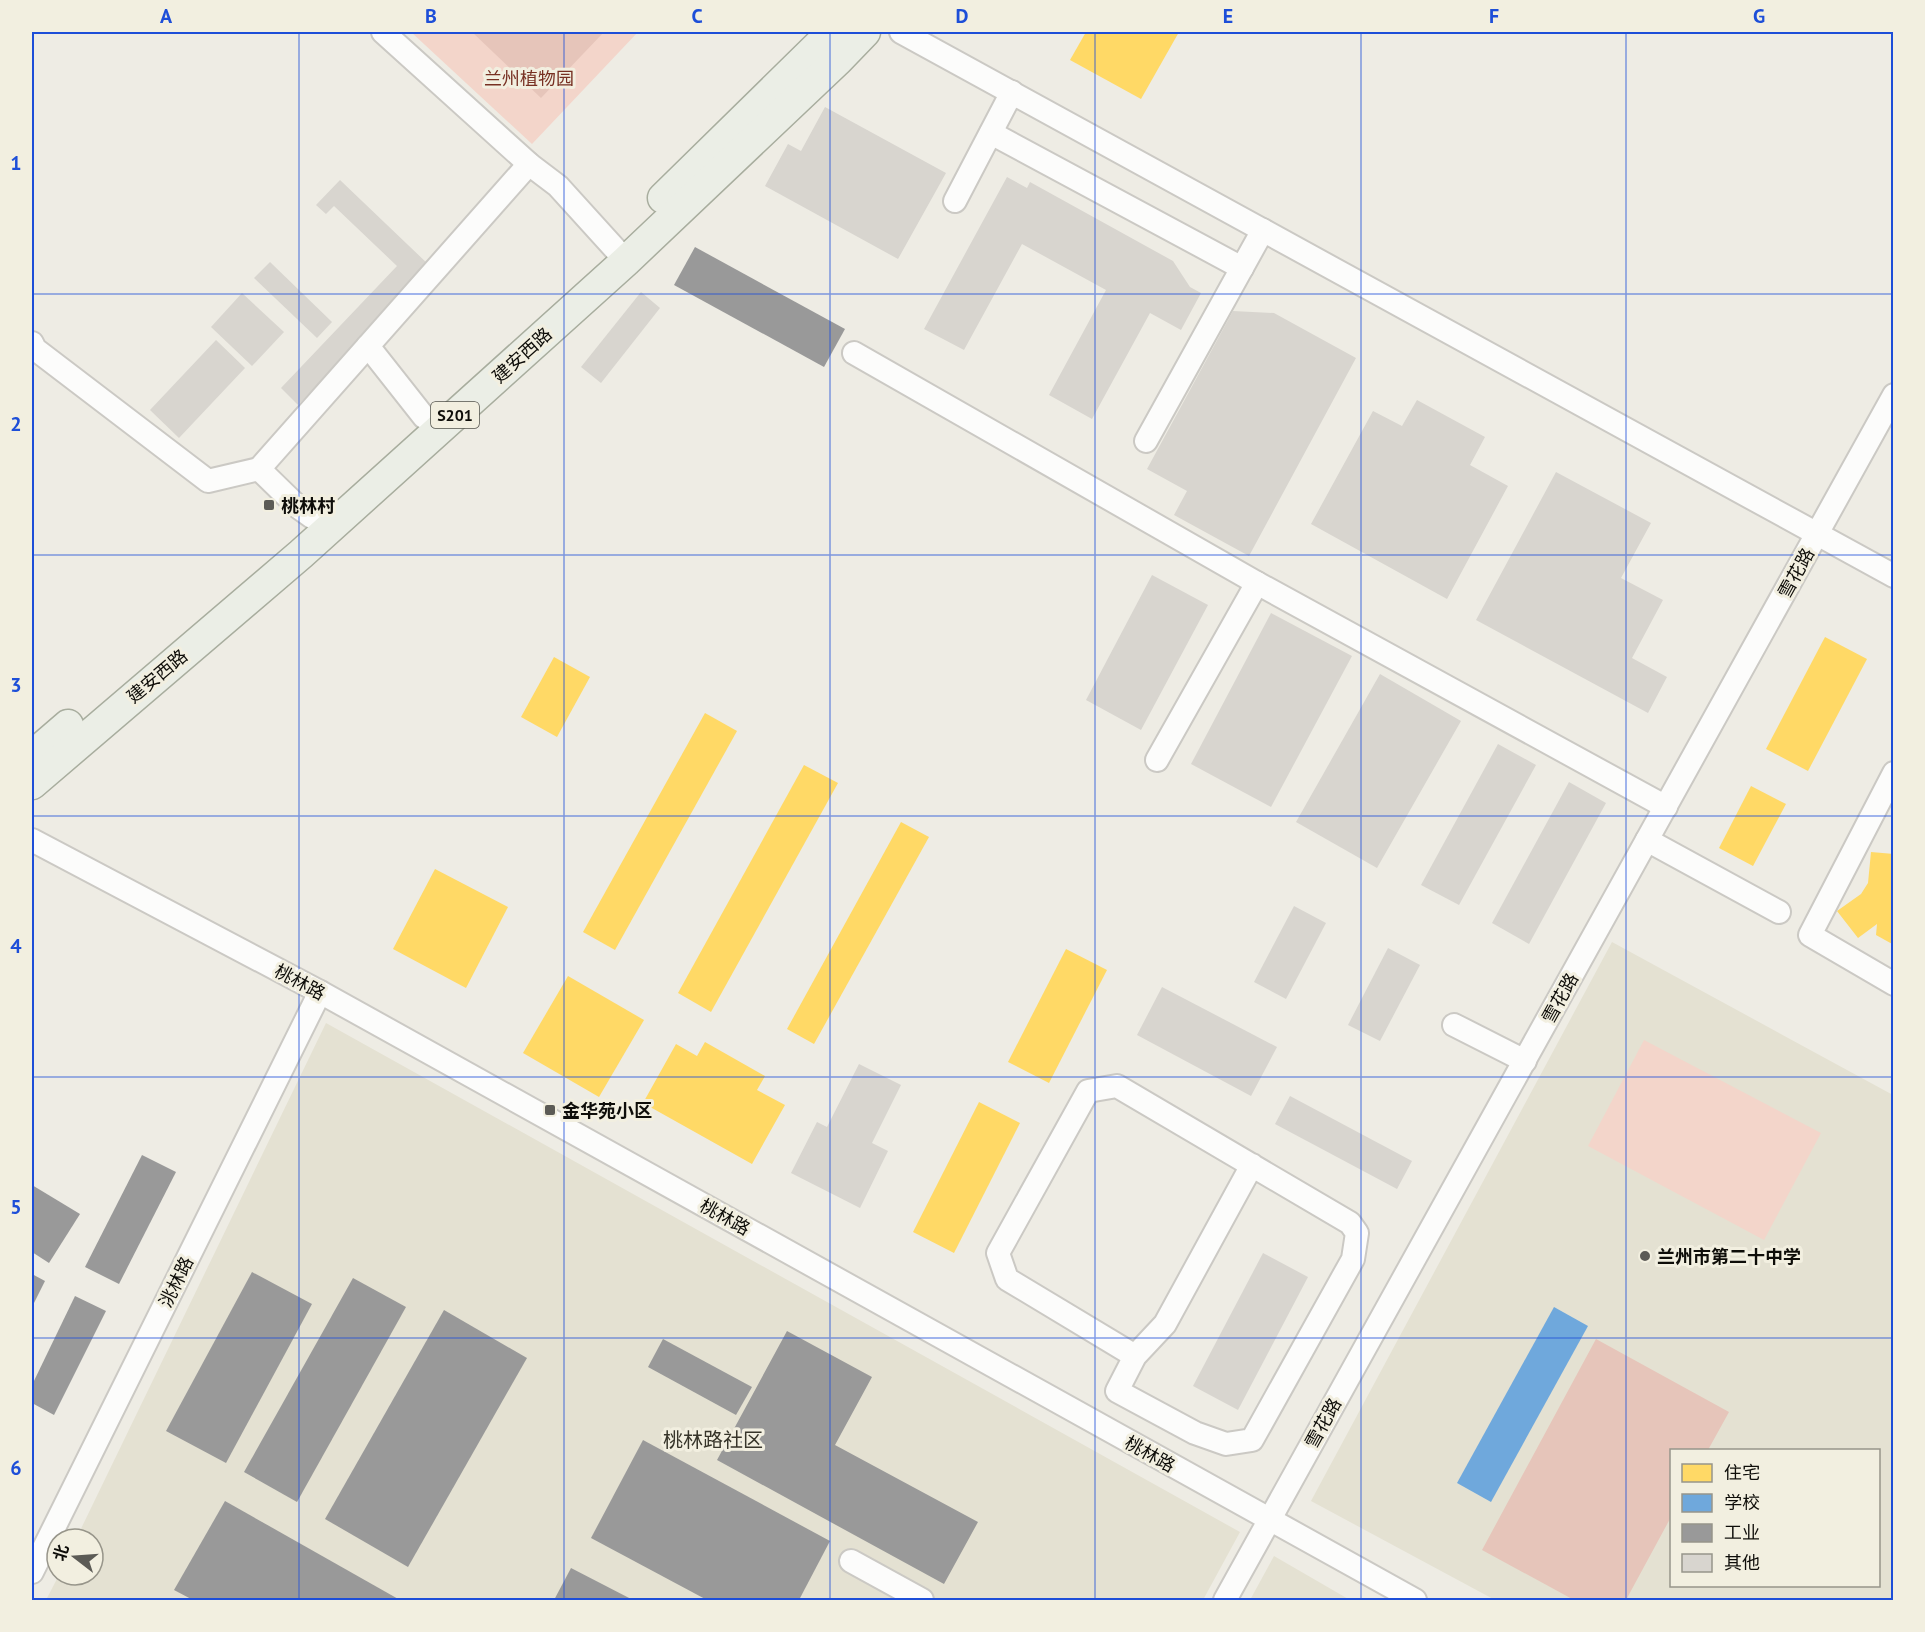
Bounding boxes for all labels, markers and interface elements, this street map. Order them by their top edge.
text: A [160,3,173,29]
text: B [425,3,437,29]
text: C [691,3,703,29]
text: D [956,3,969,29]
text: E [1223,3,1233,29]
text: F [1489,3,1499,29]
text: G [1753,3,1765,29]
park label: 兰州植物园 [484,67,574,90]
text: 1 [10,150,22,176]
street label: 建安西路 [488,322,556,388]
road number: S201 [431,402,479,428]
text: 2 [10,411,22,437]
place label: 桃林村 [281,494,335,517]
marker: 桃林村 [262,498,276,512]
street label: 雪花路 [1773,544,1819,602]
street label: 建安西路 [122,644,192,708]
text: 3 [10,672,22,698]
text: 4 [10,933,22,959]
street label: 桃林路 [271,959,329,1005]
street label: 雪花路 [1537,969,1583,1027]
place label: 金华苑小区 [562,1099,652,1122]
marker: 金华苑小区 [543,1103,557,1117]
text: 5 [10,1194,22,1220]
street label: 桃林路 [696,1194,754,1240]
place label: 兰州市第二十中学 [1657,1245,1801,1268]
marker: 兰州市第二十中学 [1638,1249,1652,1263]
street label: 洮林路 [154,1253,198,1311]
street label: 雪花路 [1300,1394,1346,1452]
district label: 桃林路社区 [663,1427,763,1453]
street label: 桃林路 [1121,1431,1179,1477]
legend [1670,1449,1880,1587]
text: 6 [10,1455,22,1481]
text: 住宅 [1724,1461,1760,1484]
text: 学校 [1724,1491,1760,1514]
text: 工业 [1724,1521,1760,1544]
north arrow [45,1527,105,1587]
text: 北 [49,1542,73,1563]
text: 其他 [1724,1551,1760,1574]

